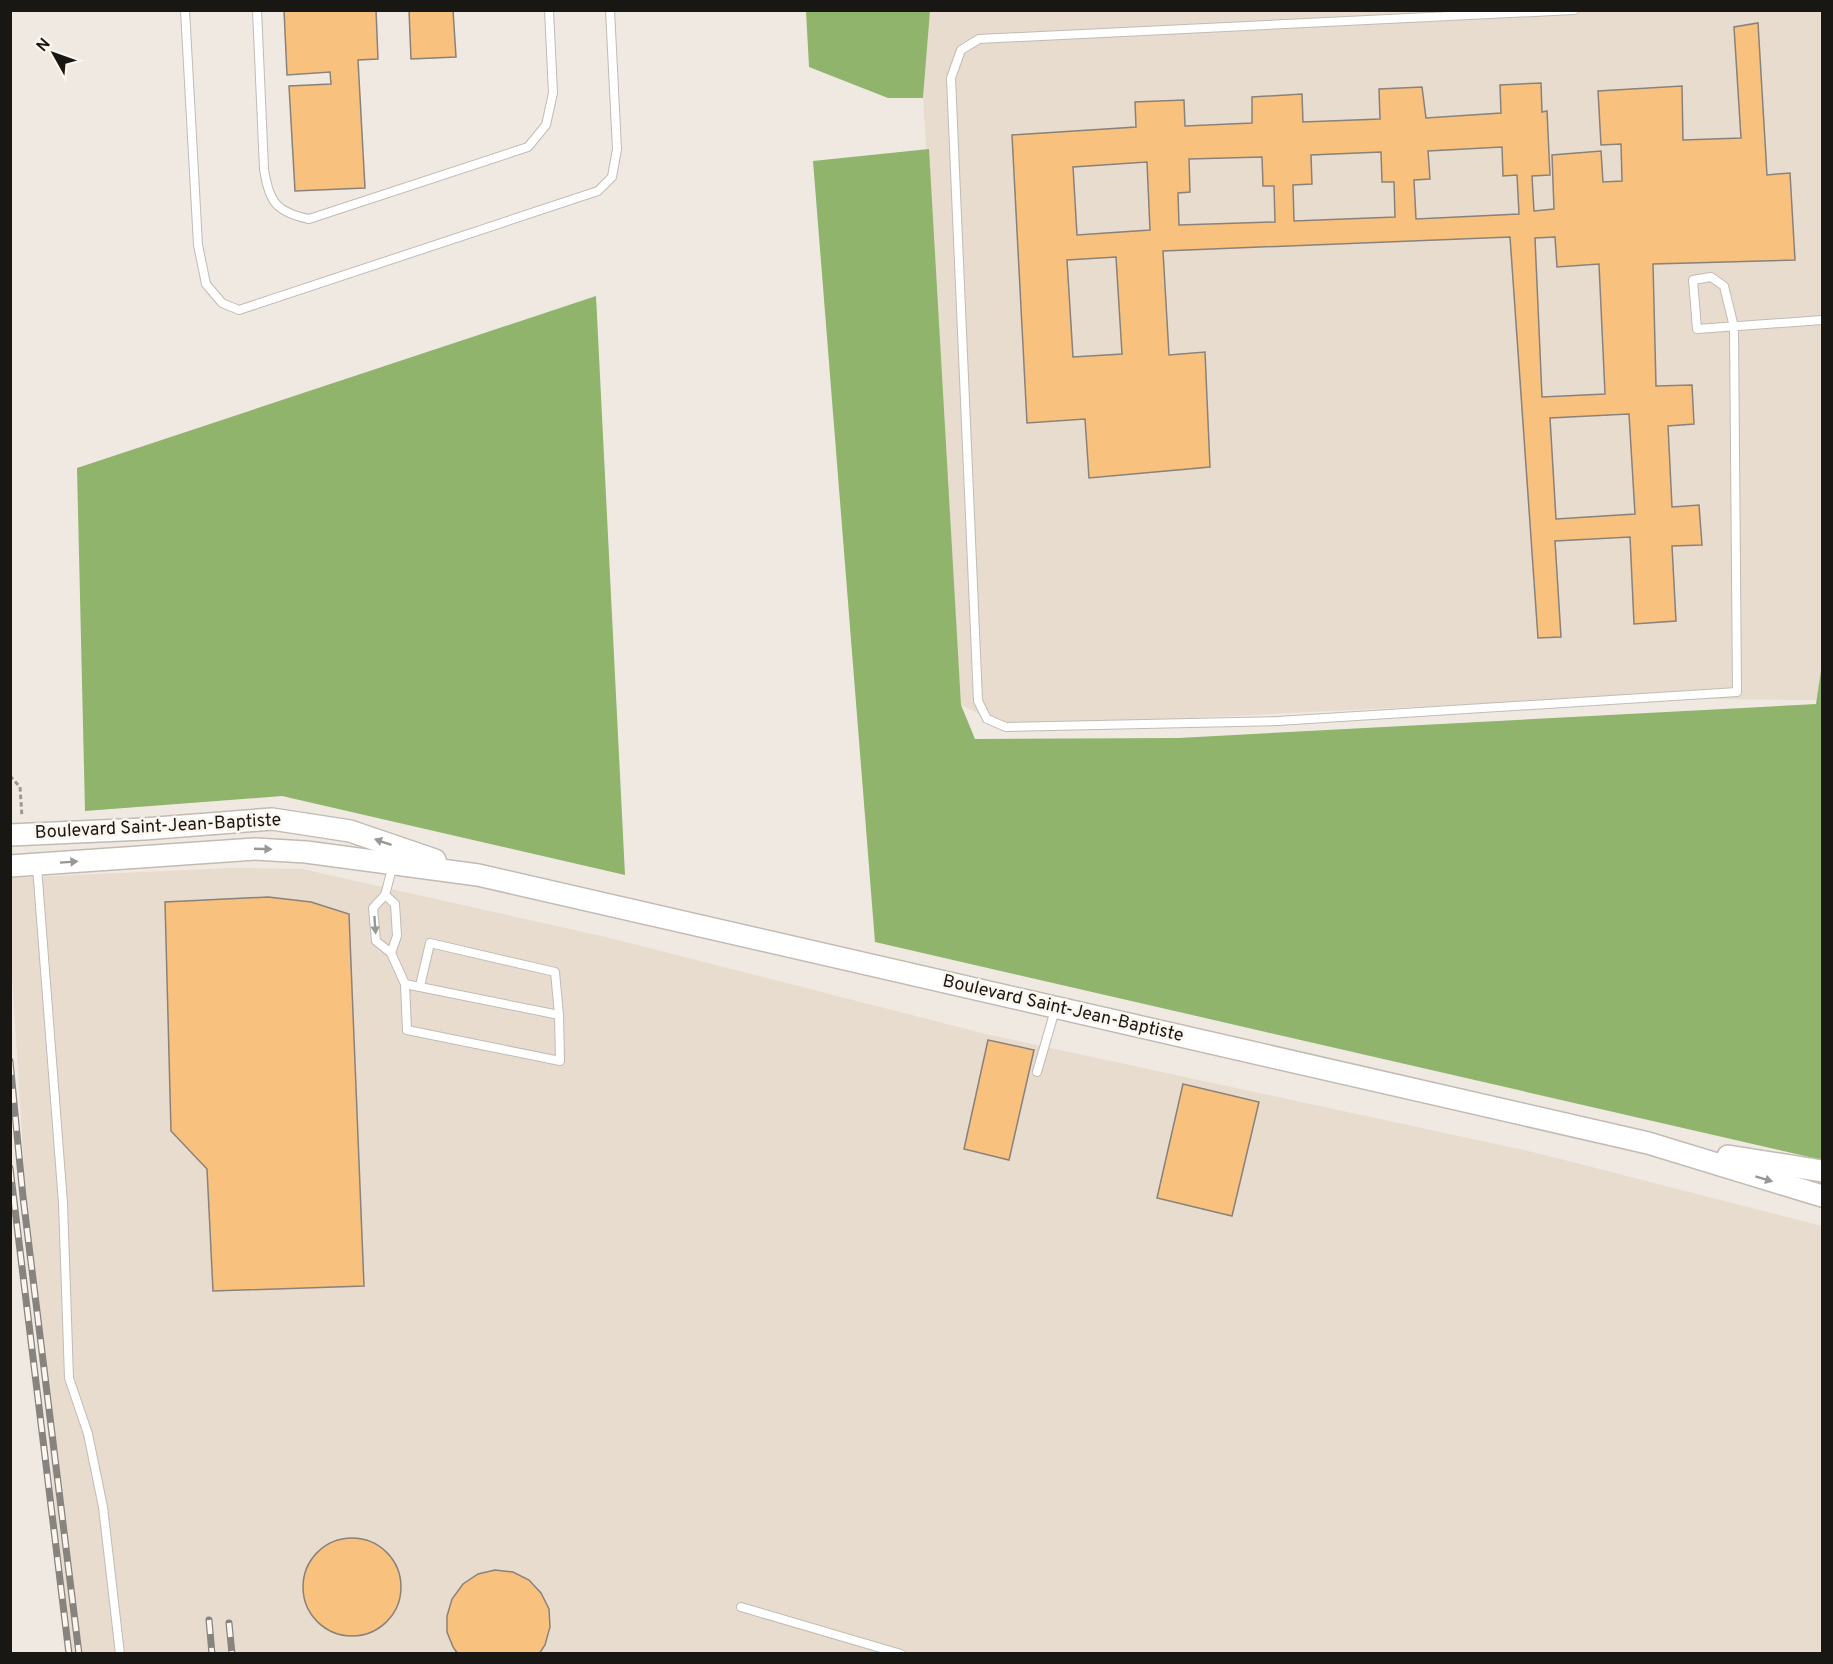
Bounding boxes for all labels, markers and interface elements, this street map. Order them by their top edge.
north arrow [24,24,84,84]
text: N [33,35,55,56]
street label: Boulevard Saint-Jean-Baptiste [34,809,282,845]
one-way arrow [374,837,392,846]
one-way arrow [254,845,273,854]
one-way arrow [59,857,78,866]
one-way arrow [370,916,380,935]
street label: Boulevard Saint-Jean-Baptiste [940,970,1186,1048]
one-way arrow [1755,1174,1773,1184]

